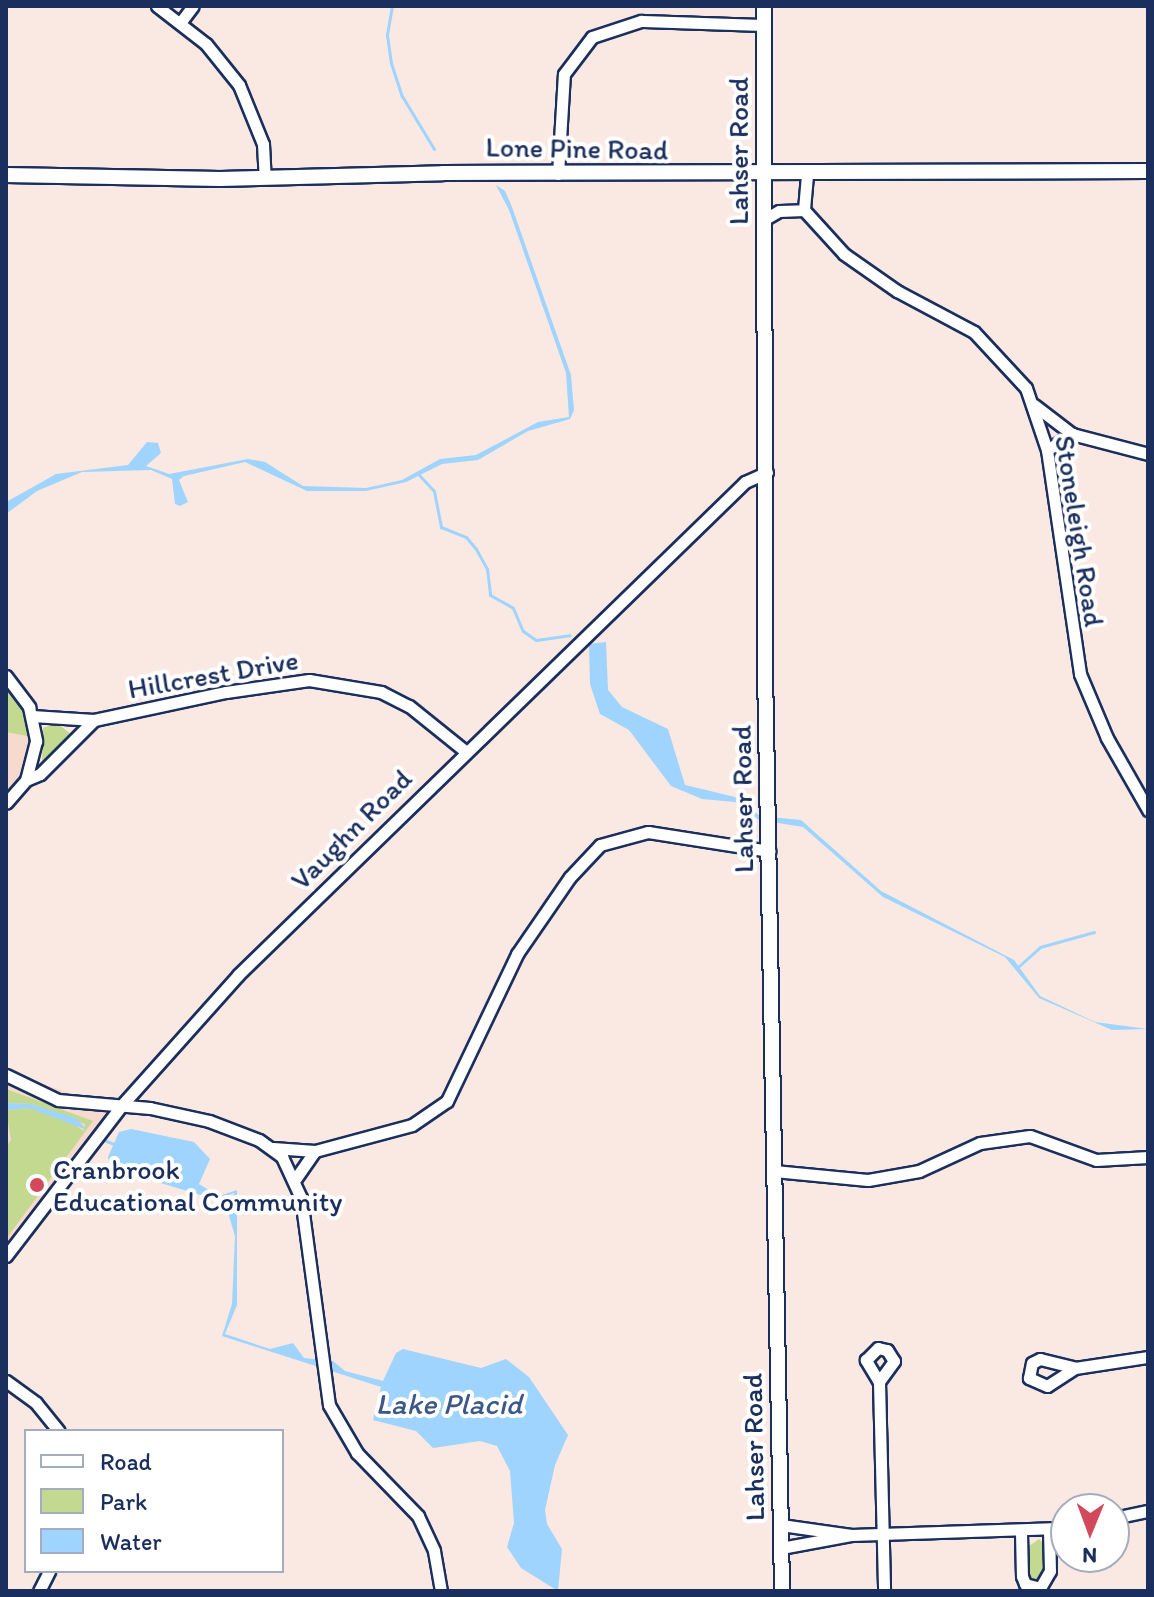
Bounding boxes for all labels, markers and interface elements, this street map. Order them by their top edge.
street label: Lahser Road [721,77,755,225]
street label: Lone Pine Road [485,130,669,166]
street label: Stoneleigh Road [1048,433,1112,629]
street label: Hillcrest Drive [125,642,301,706]
street label: Lahser Road [724,725,760,873]
street label: Vaughn Road [284,762,418,896]
place label: Cranbrook Educational Community [53,1152,342,1218]
marker: Cranbrook Educational Community [28,1176,46,1194]
street label: Lahser Road [735,1373,771,1521]
water label: Lake Placid [376,1386,522,1422]
legend [24,1429,284,1573]
text: Road [100,1447,152,1476]
text: Park [100,1487,147,1516]
north arrow [1050,1493,1130,1573]
text: Water [100,1527,162,1556]
text: N [1082,1542,1097,1569]

